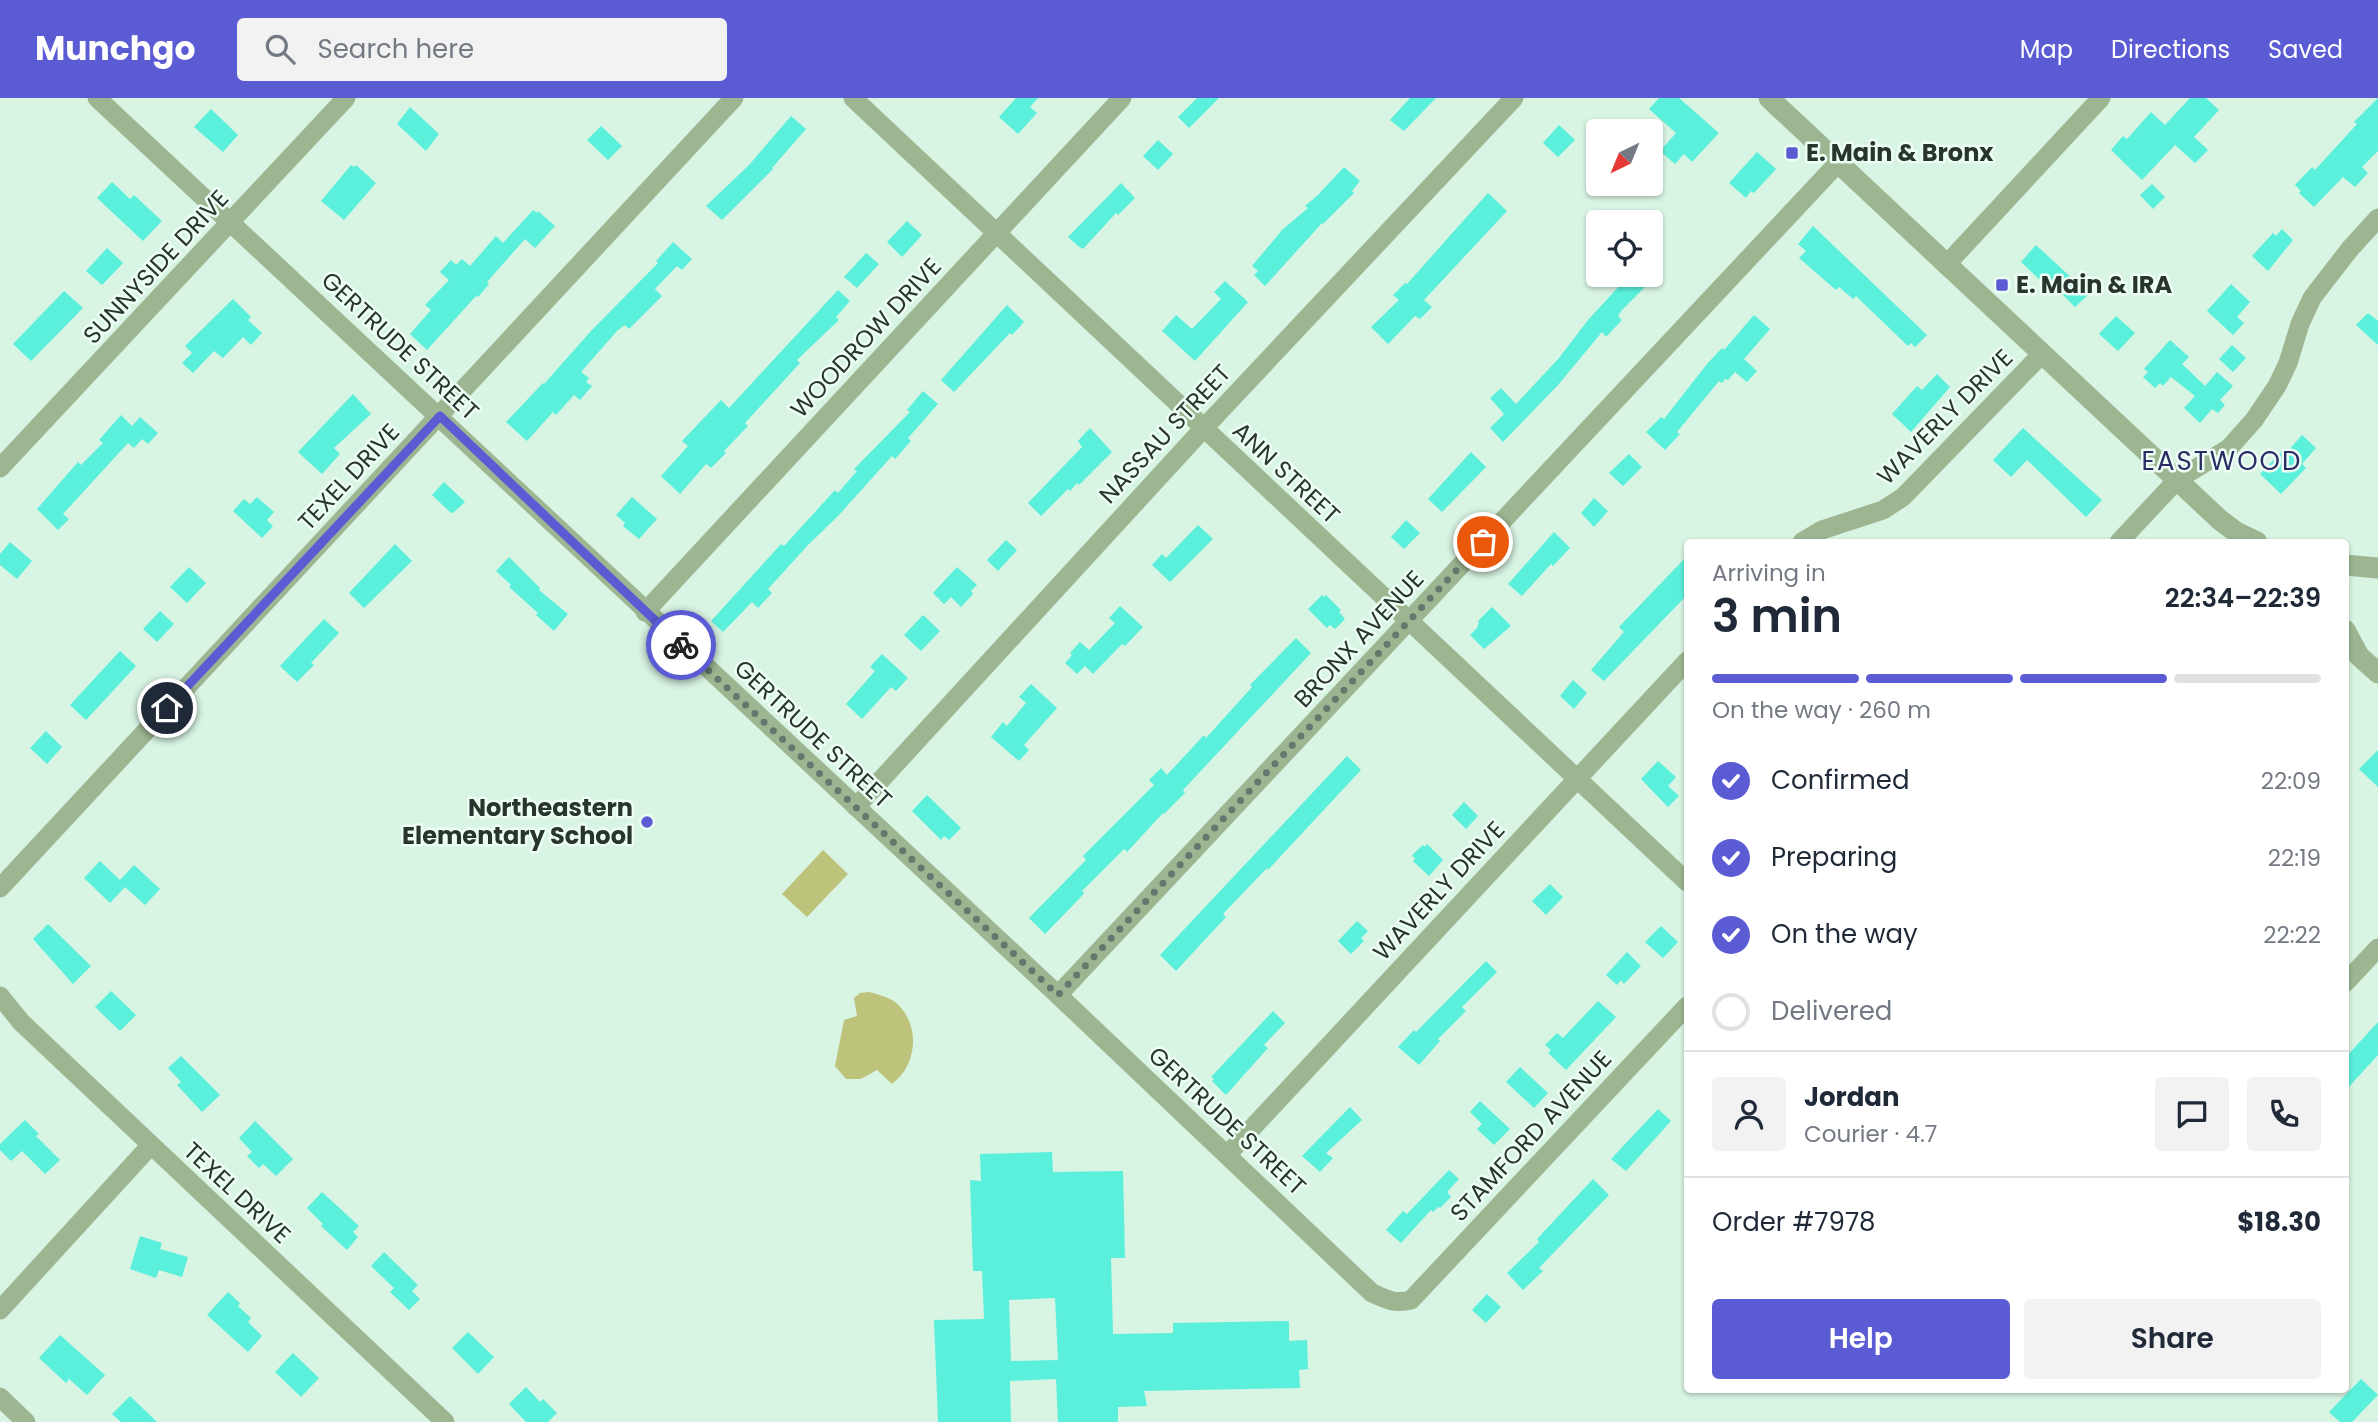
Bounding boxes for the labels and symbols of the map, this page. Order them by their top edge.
north arrow [1586,119,1662,196]
place label: E. Main & Bronx [1806,136,1994,169]
marker: E. Main & Bronx [1784,145,1800,161]
street label: SUNNYSIDE DRIVE [75,182,236,351]
street label: WOODROW DRIVE [783,251,948,425]
street label: GERTRUDE STREET [314,264,486,427]
place label: E. Main & IRA [2016,268,2172,301]
marker: E. Main & IRA [1994,277,2010,293]
street label: WAVERLY DRIVE [1870,342,2020,492]
street label: NASSAU STREET [1091,357,1238,510]
street label: ANN STREET [1225,414,1347,531]
street label: TEXEL DRIVE [290,416,407,537]
district label: EASTWOOD [2142,443,2302,479]
pin [1453,512,1513,572]
street label: BRONX AVENUE [1286,563,1431,714]
courier [646,610,716,680]
street label: GERTRUDE STREET [727,652,899,815]
pin [137,678,197,738]
place label: Northeastern Elementary School [402,791,633,852]
marker: Northeastern Elementary School [639,814,655,830]
street label: WAVERLY DRIVE [1365,814,1512,968]
street label: GERTRUDE STREET [1141,1039,1313,1202]
street label: STAMFORD AVENUE [1443,1043,1619,1228]
street label: TEXEL DRIVE [177,1134,298,1251]

